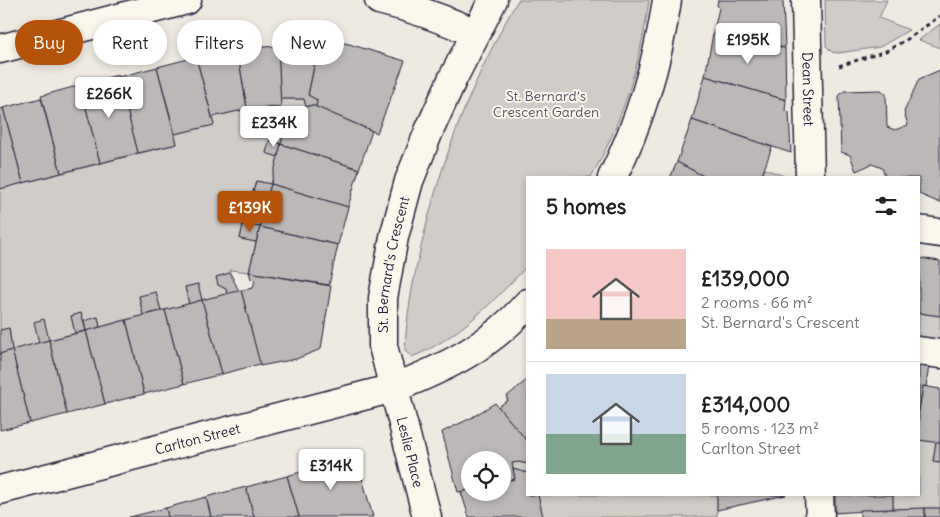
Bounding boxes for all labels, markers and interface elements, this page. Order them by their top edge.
chip: Buy [15,20,83,65]
chip: Rent [93,20,167,65]
chip: Filters [177,20,262,65]
chip: New [272,20,344,65]
pin: £195K [713,22,783,65]
text: £195K [726,29,770,49]
street label: Dean Street [798,52,818,127]
pin: £266K [74,76,144,119]
text: £266K [86,83,132,103]
park label: St. Bernard’s Crescent Garden [493,87,599,121]
pin: £234K [239,106,309,148]
text: £234K [251,112,297,132]
pin: £139K [215,190,285,233]
icon: filters [872,192,900,220]
text: 5 homes [546,193,626,220]
street label: St. Bernard's Crescent [374,194,414,333]
text: £139K [229,197,271,217]
text: £139,000 [701,265,790,292]
icon: home [586,269,646,329]
text: 2 rooms · 66 m² [701,292,813,312]
text: St. Bernard's Crescent [701,312,859,332]
text: £314,000 [701,391,790,418]
icon: home [586,394,646,454]
street label: Leslie Place [393,415,427,489]
text: 5 rooms · 123 m² [701,418,819,438]
street label: Carlton Street [153,419,242,459]
text: Carlton Street [701,438,801,458]
pin: £314K [296,448,366,491]
map controls [461,451,511,501]
button: locate [461,451,511,501]
text: £314K [310,455,352,475]

